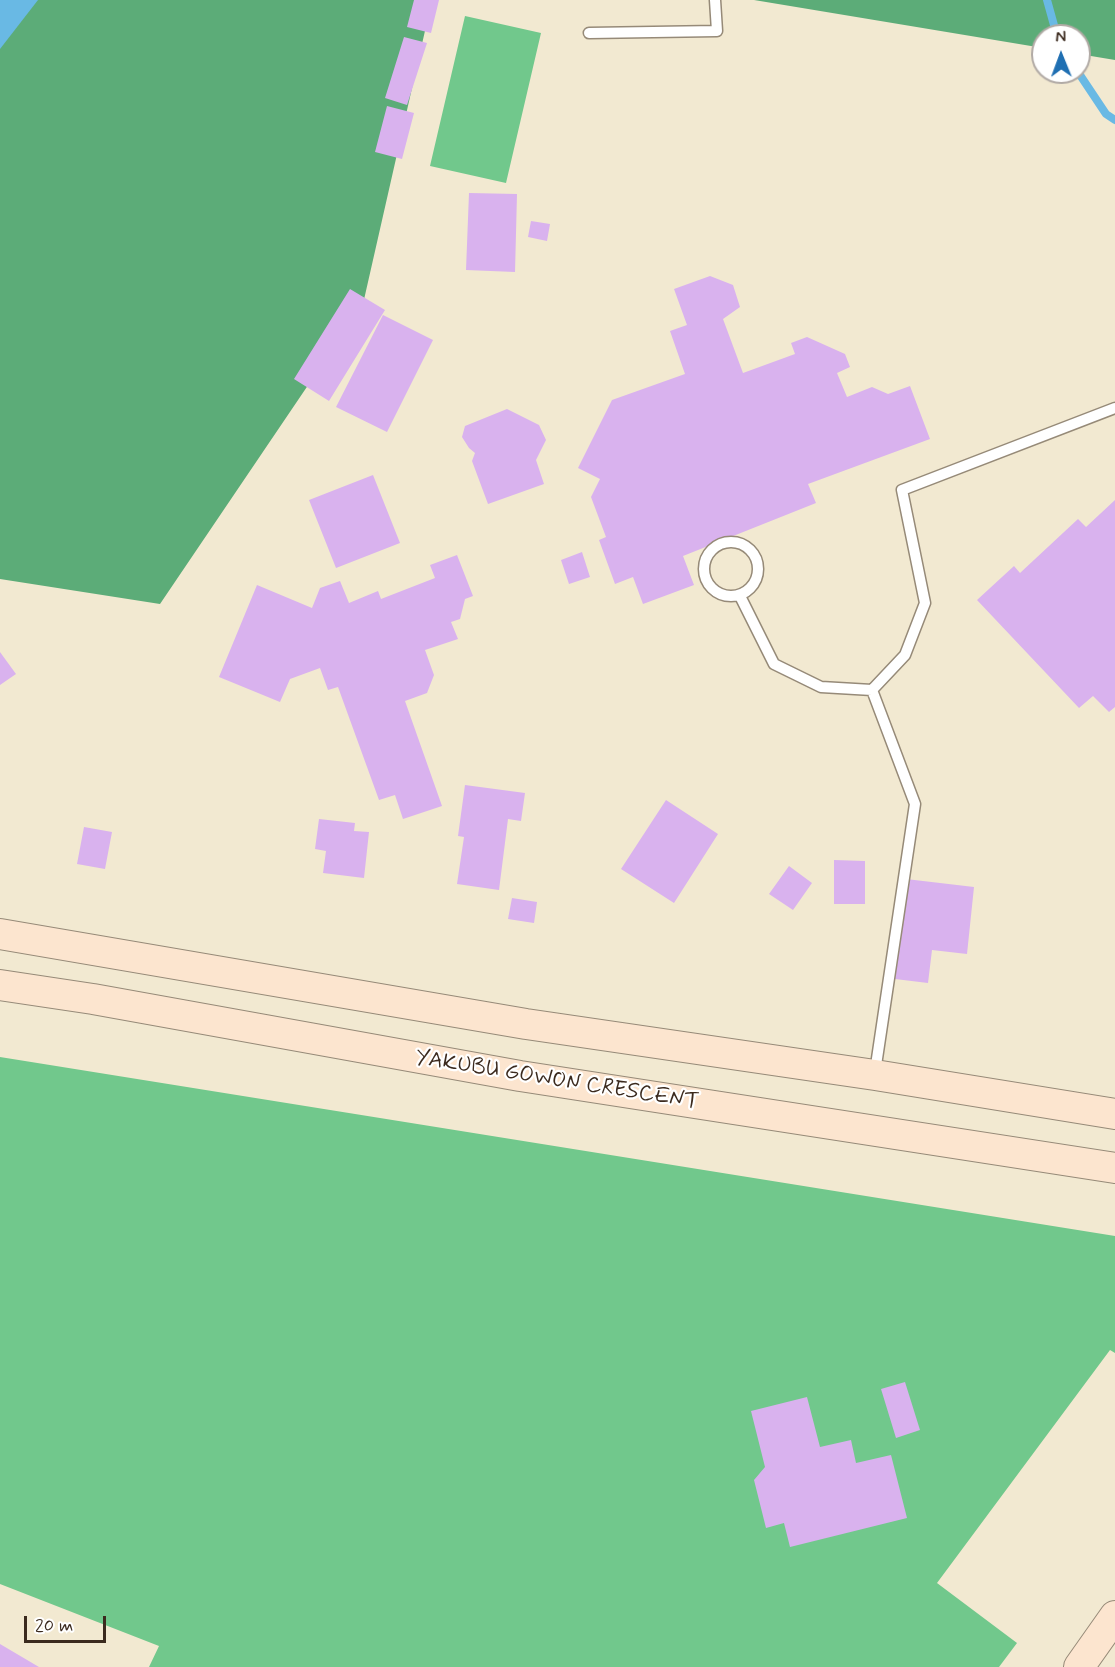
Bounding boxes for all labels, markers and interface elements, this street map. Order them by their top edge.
north arrow [1031,24,1091,84]
text: N [1055,27,1066,48]
street label: YAKUBU GOWON CRESCENT [413,1046,701,1116]
scale bar [27,1604,110,1642]
text: 20 m [35,1614,73,1638]

